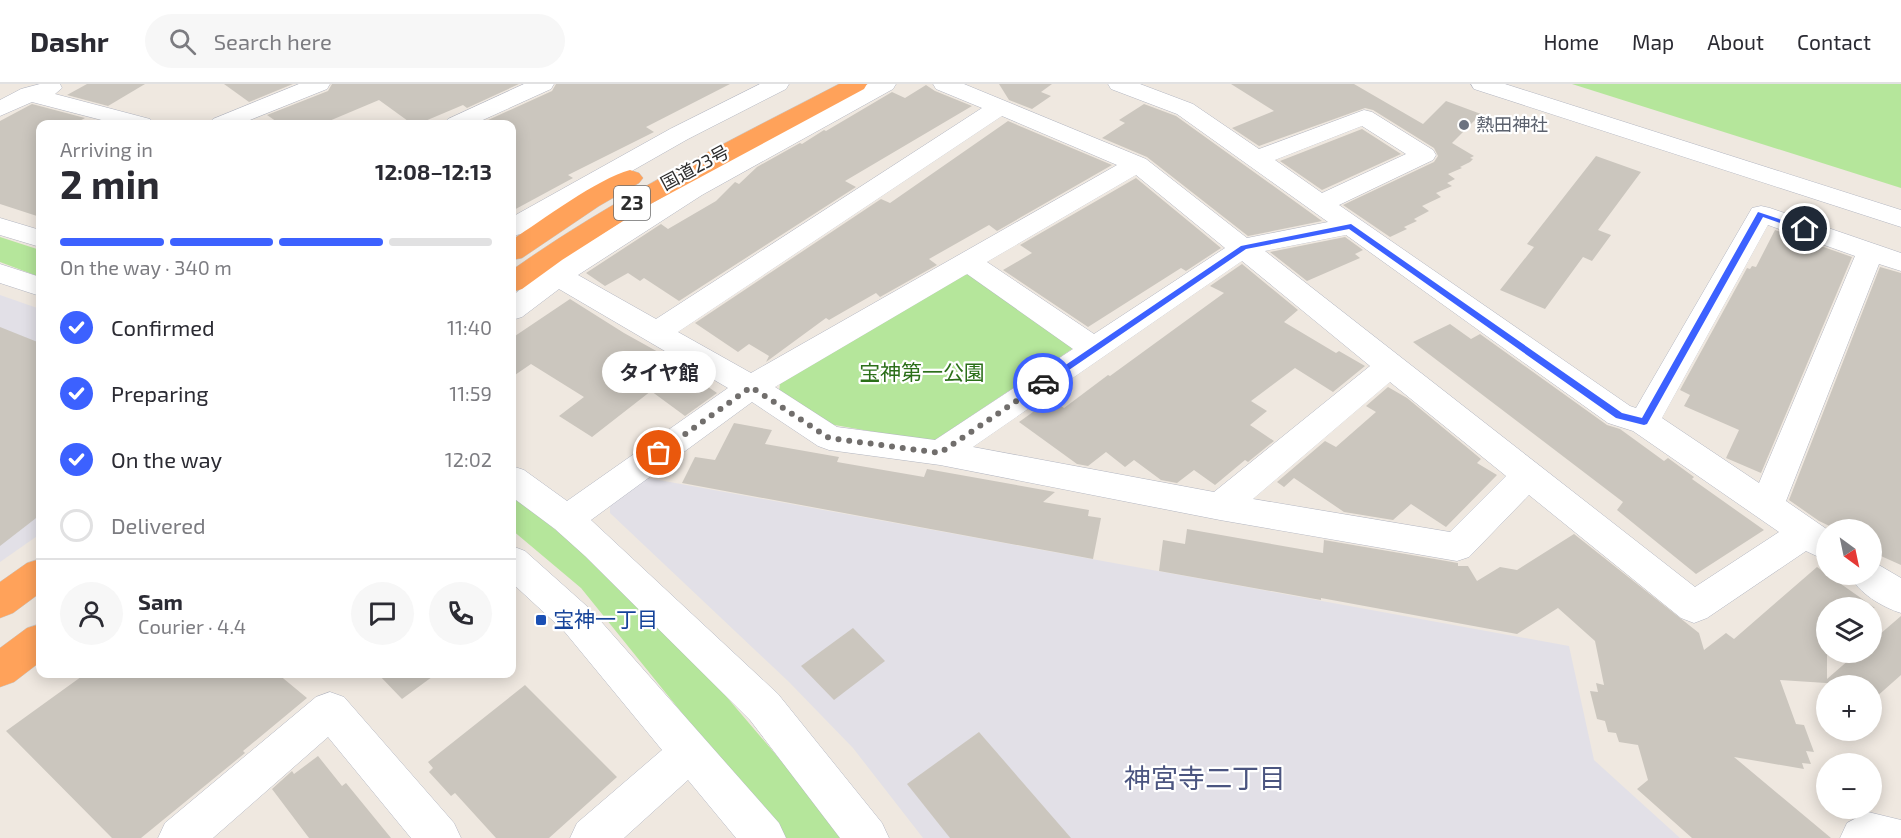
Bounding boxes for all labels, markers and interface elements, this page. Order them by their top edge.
search box [145,14,565,68]
text: Dashr [30,24,109,58]
icon: search [166,25,199,58]
text: Search here [214,28,332,54]
text: Home [1543,29,1599,54]
text: Map [1632,29,1674,54]
text: About [1707,29,1764,54]
text: Contact [1797,29,1871,54]
place label: 熱田神社 [1476,113,1548,135]
marker: 熱田神社 [1457,118,1471,132]
text: Arriving in [60,137,153,161]
street label: 国道23号 [657,140,732,194]
text: 12:08–12:13 [375,158,492,184]
text: 2 min [60,160,160,207]
road number: 23 [614,186,650,220]
pin [1779,203,1830,254]
icon: home [1788,212,1821,245]
text: On the way · 340 m [60,255,232,279]
icon: check [60,311,93,344]
text: Confirmed [111,314,215,340]
text: 11:40 [447,315,492,339]
callout: タイヤ館 [602,351,716,393]
courier [1013,353,1073,413]
park label: 宝神第一公園 [859,359,985,384]
text: タイヤ館 [619,360,699,384]
icon: car [1027,367,1060,400]
icon: check [60,377,93,410]
text: Preparing [111,380,209,406]
text: 11:59 [449,381,492,405]
pin [633,427,684,478]
icon: bag [642,436,675,469]
icon: check [60,443,93,476]
text: On the way [111,446,222,472]
text: 12:02 [445,447,492,471]
text: Delivered [111,512,206,538]
north arrow [1816,519,1882,585]
map controls [1816,519,1882,819]
button: person [60,582,123,645]
button: chat [351,582,414,645]
button: phone [429,582,492,645]
text: Sam [138,588,183,614]
button: layers [1816,597,1882,663]
place label: 宝神一丁目 [553,606,658,631]
marker: 宝神一丁目 [534,613,548,627]
text: Courier · 4.4 [138,614,246,638]
button: + [1816,675,1882,741]
button: − [1816,753,1882,819]
district label: 神宮寺二丁目 [1124,761,1286,793]

